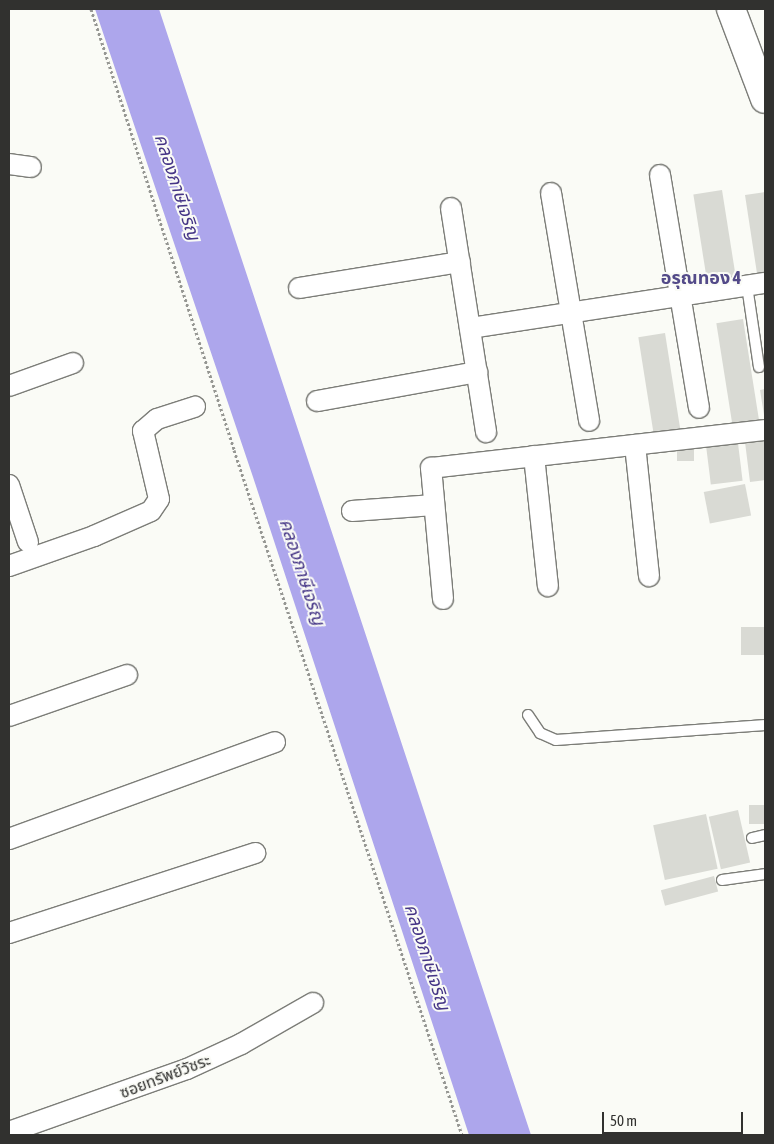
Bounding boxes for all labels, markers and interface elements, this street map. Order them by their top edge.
water label: คลองภาษีเจริญ [150,131,204,243]
district label: อรุณทอง 4 [661,267,741,289]
water label: คลองภาษีเจริญ [275,516,329,628]
water label: คลองภาษีเจริญ [400,901,454,1013]
street label: ซอยทรัพย์วัชระ [117,1050,213,1102]
scale bar [604,1102,745,1134]
text: 50 m [610,1112,637,1129]

